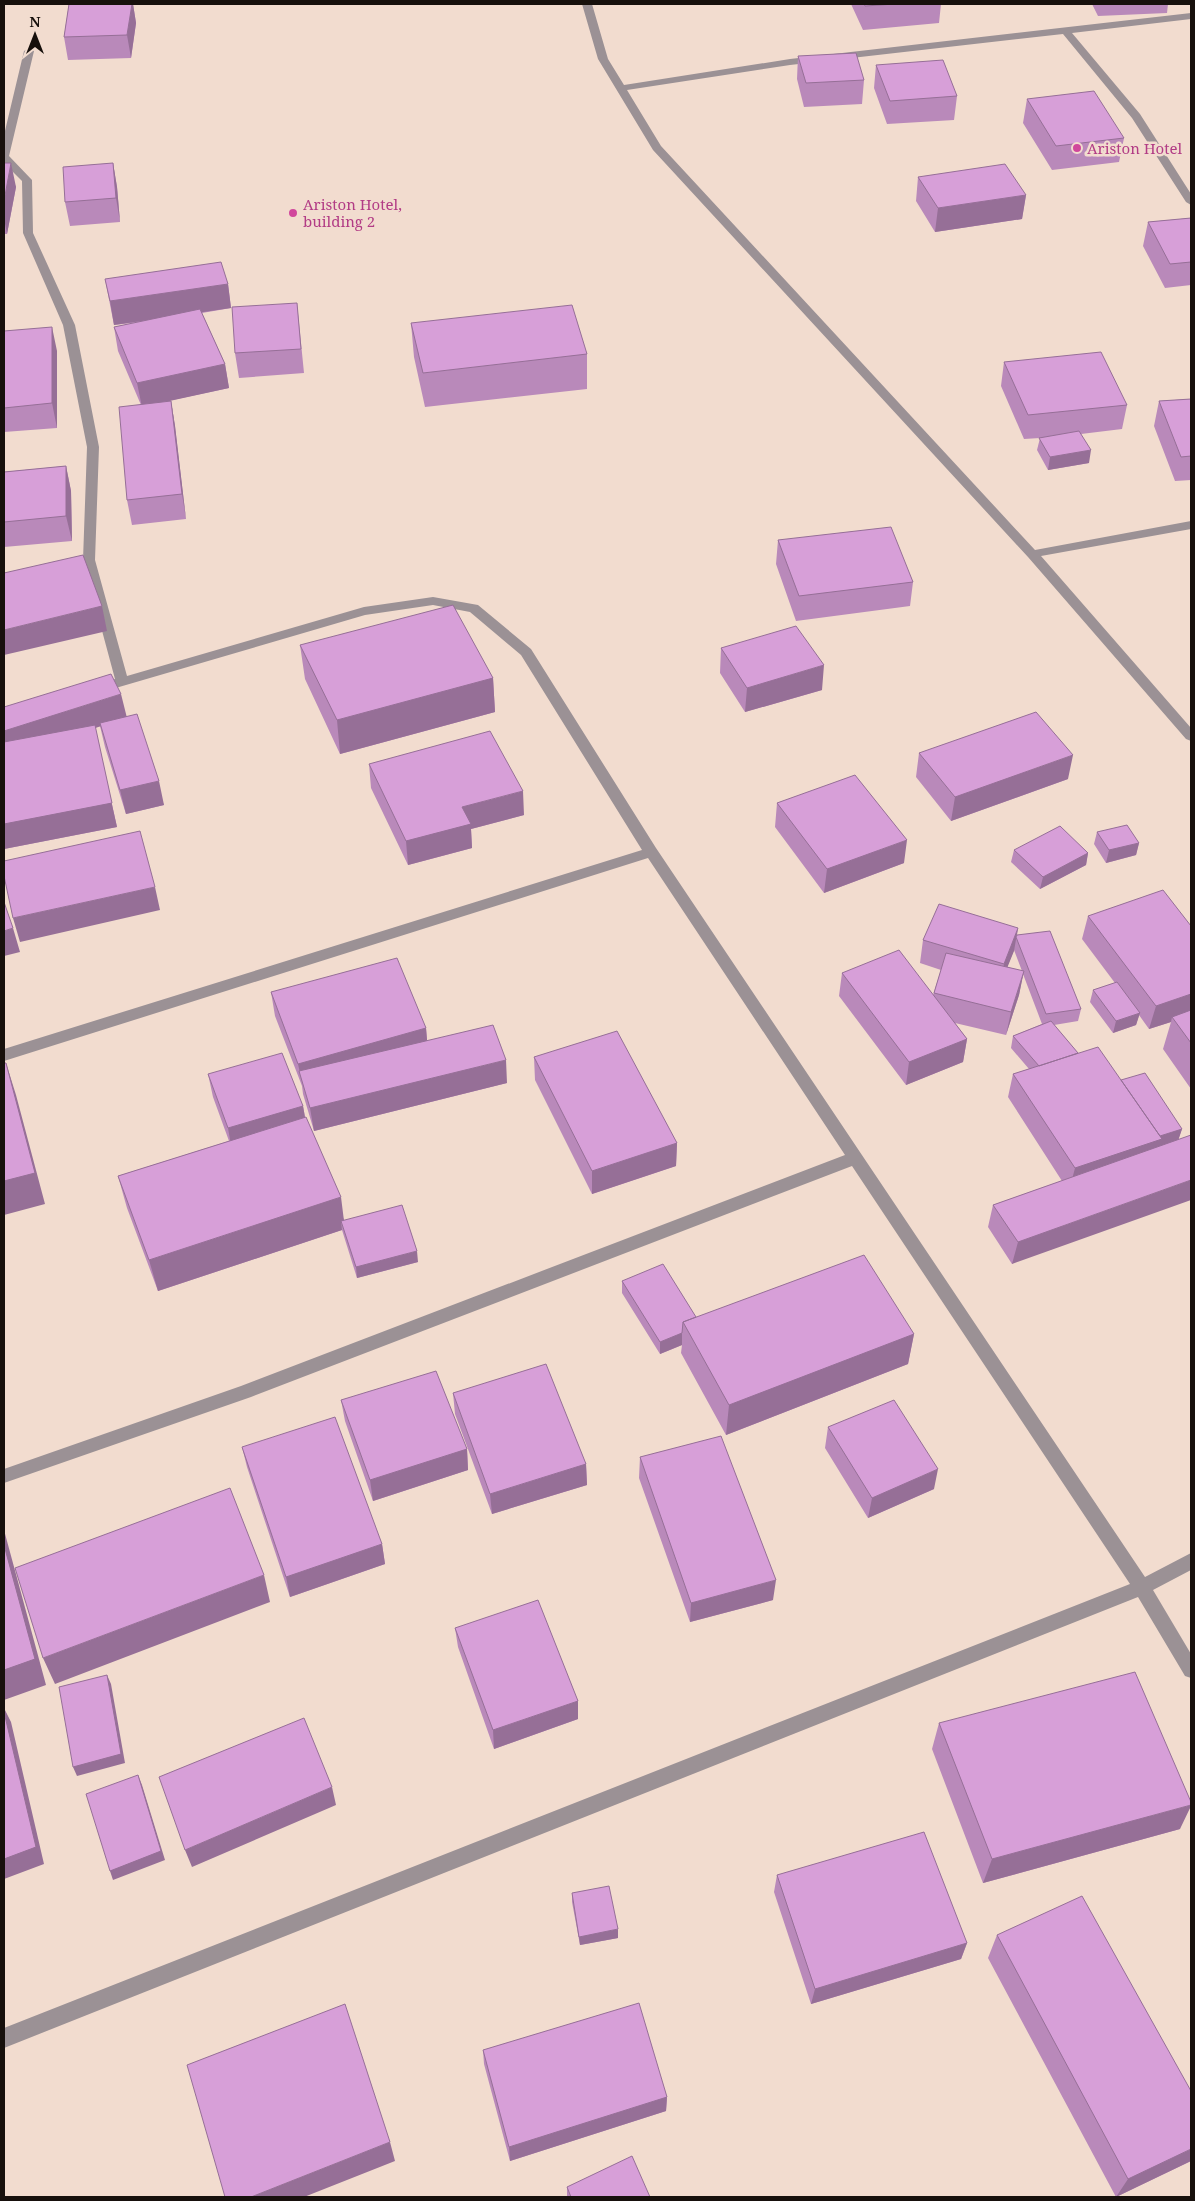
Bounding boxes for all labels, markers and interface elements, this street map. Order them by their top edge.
north arrow [10,10,60,60]
text: N [29,12,41,31]
place label: Ariston Hotel [1087,138,1183,158]
marker: Ariston Hotel [1071,142,1083,154]
place label: Ariston Hotel, building 2 [303,194,402,231]
marker: Ariston Hotel, building 2 [287,207,299,219]

